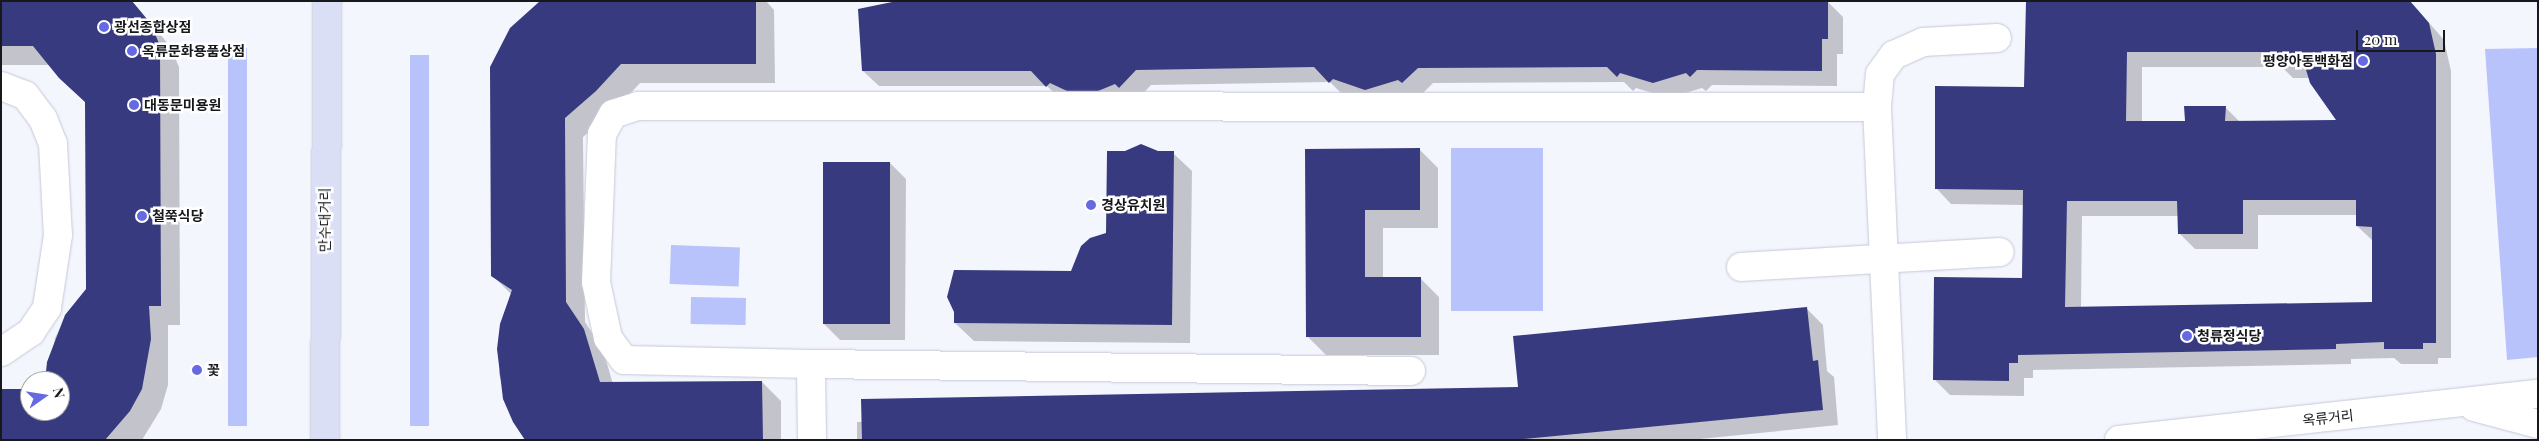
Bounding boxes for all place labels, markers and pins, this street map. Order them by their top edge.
place label: 광선종합상점 [114,19,191,35]
marker: 광선종합상점 [98,21,110,33]
place label: 옥류문화용품상점 [142,43,245,59]
marker: 옥류문화용품상점 [126,45,138,57]
place label: 평양아동백화점 [2263,53,2353,69]
marker: 평양아동백화점 [2357,55,2369,67]
place label: 대동문미용원 [144,97,221,113]
marker: 대동문미용원 [128,99,140,111]
place label: 경상유치원 [1101,197,1165,213]
marker: 경상유치원 [1085,199,1097,211]
place label: 철쭉식당 [152,208,204,224]
marker: 철쭉식당 [136,210,148,222]
place label: 청류정식당 [2197,328,2261,344]
marker: 청류정식당 [2181,330,2193,342]
place label: 꽃 [207,362,220,378]
marker: 꽃 [191,364,203,376]

